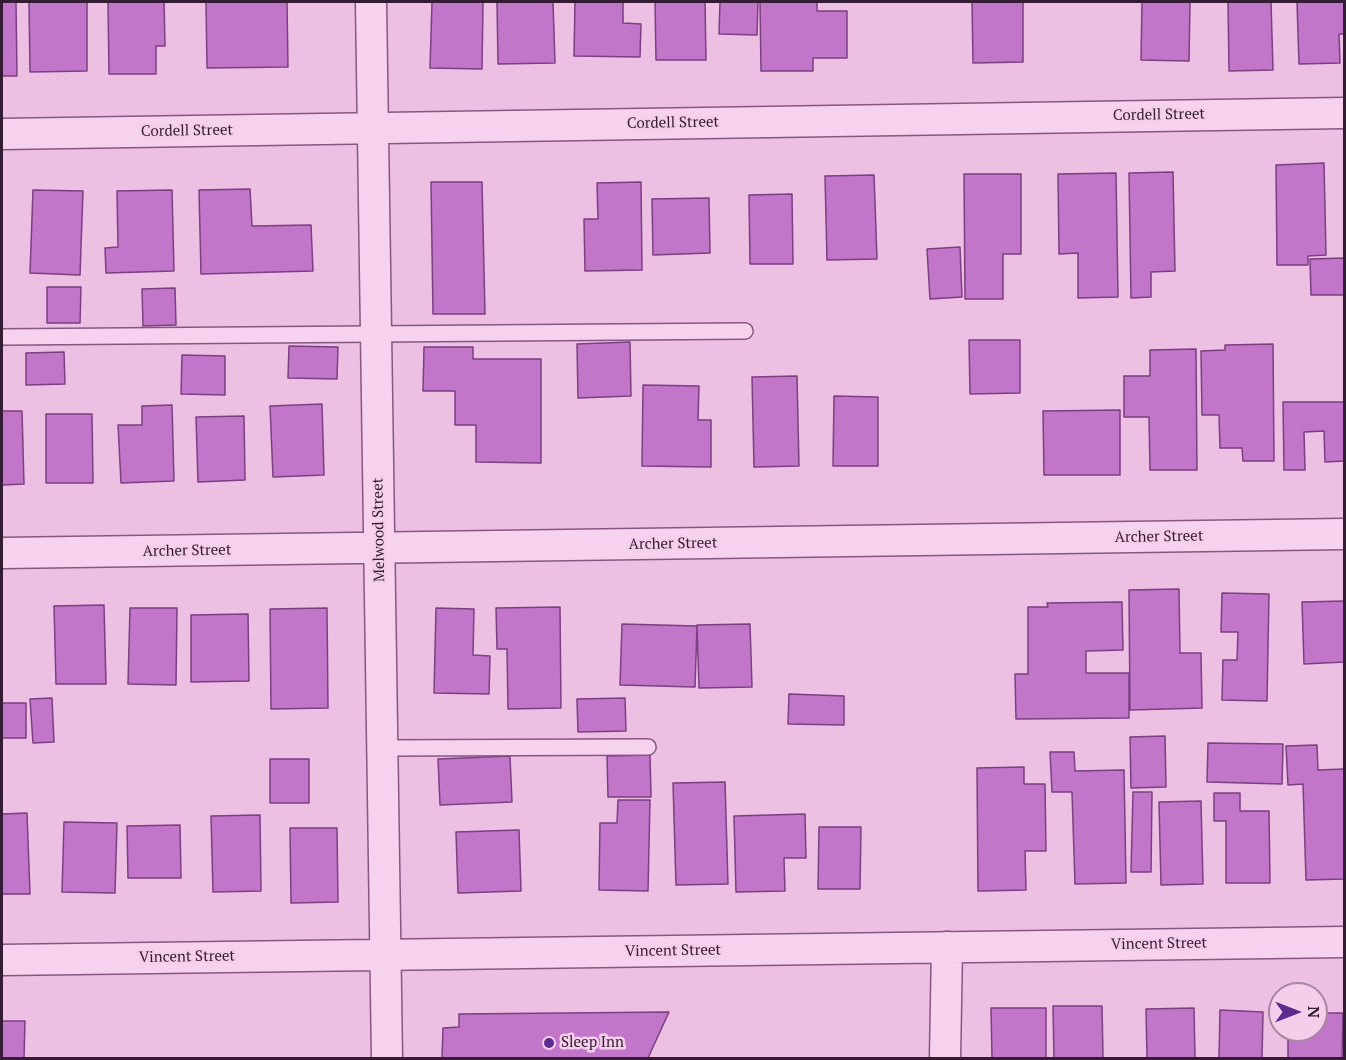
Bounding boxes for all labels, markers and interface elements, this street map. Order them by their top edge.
street label: Cordell Street [1113,105,1205,125]
street label: Cordell Street [627,113,719,133]
street label: Cordell Street [141,121,233,141]
street label: Melwood Street [369,478,389,582]
street label: Archer Street [1114,527,1204,547]
street label: Archer Street [628,534,718,554]
street label: Archer Street [142,541,232,561]
street label: Vincent Street [1111,934,1207,954]
street label: Vincent Street [625,941,721,961]
street label: Vincent Street [139,947,235,967]
north arrow [1268,982,1328,1042]
text: N [1303,1006,1325,1018]
place label: Sleep Inn [561,1034,624,1052]
marker: Sleep Inn [542,1036,556,1050]

